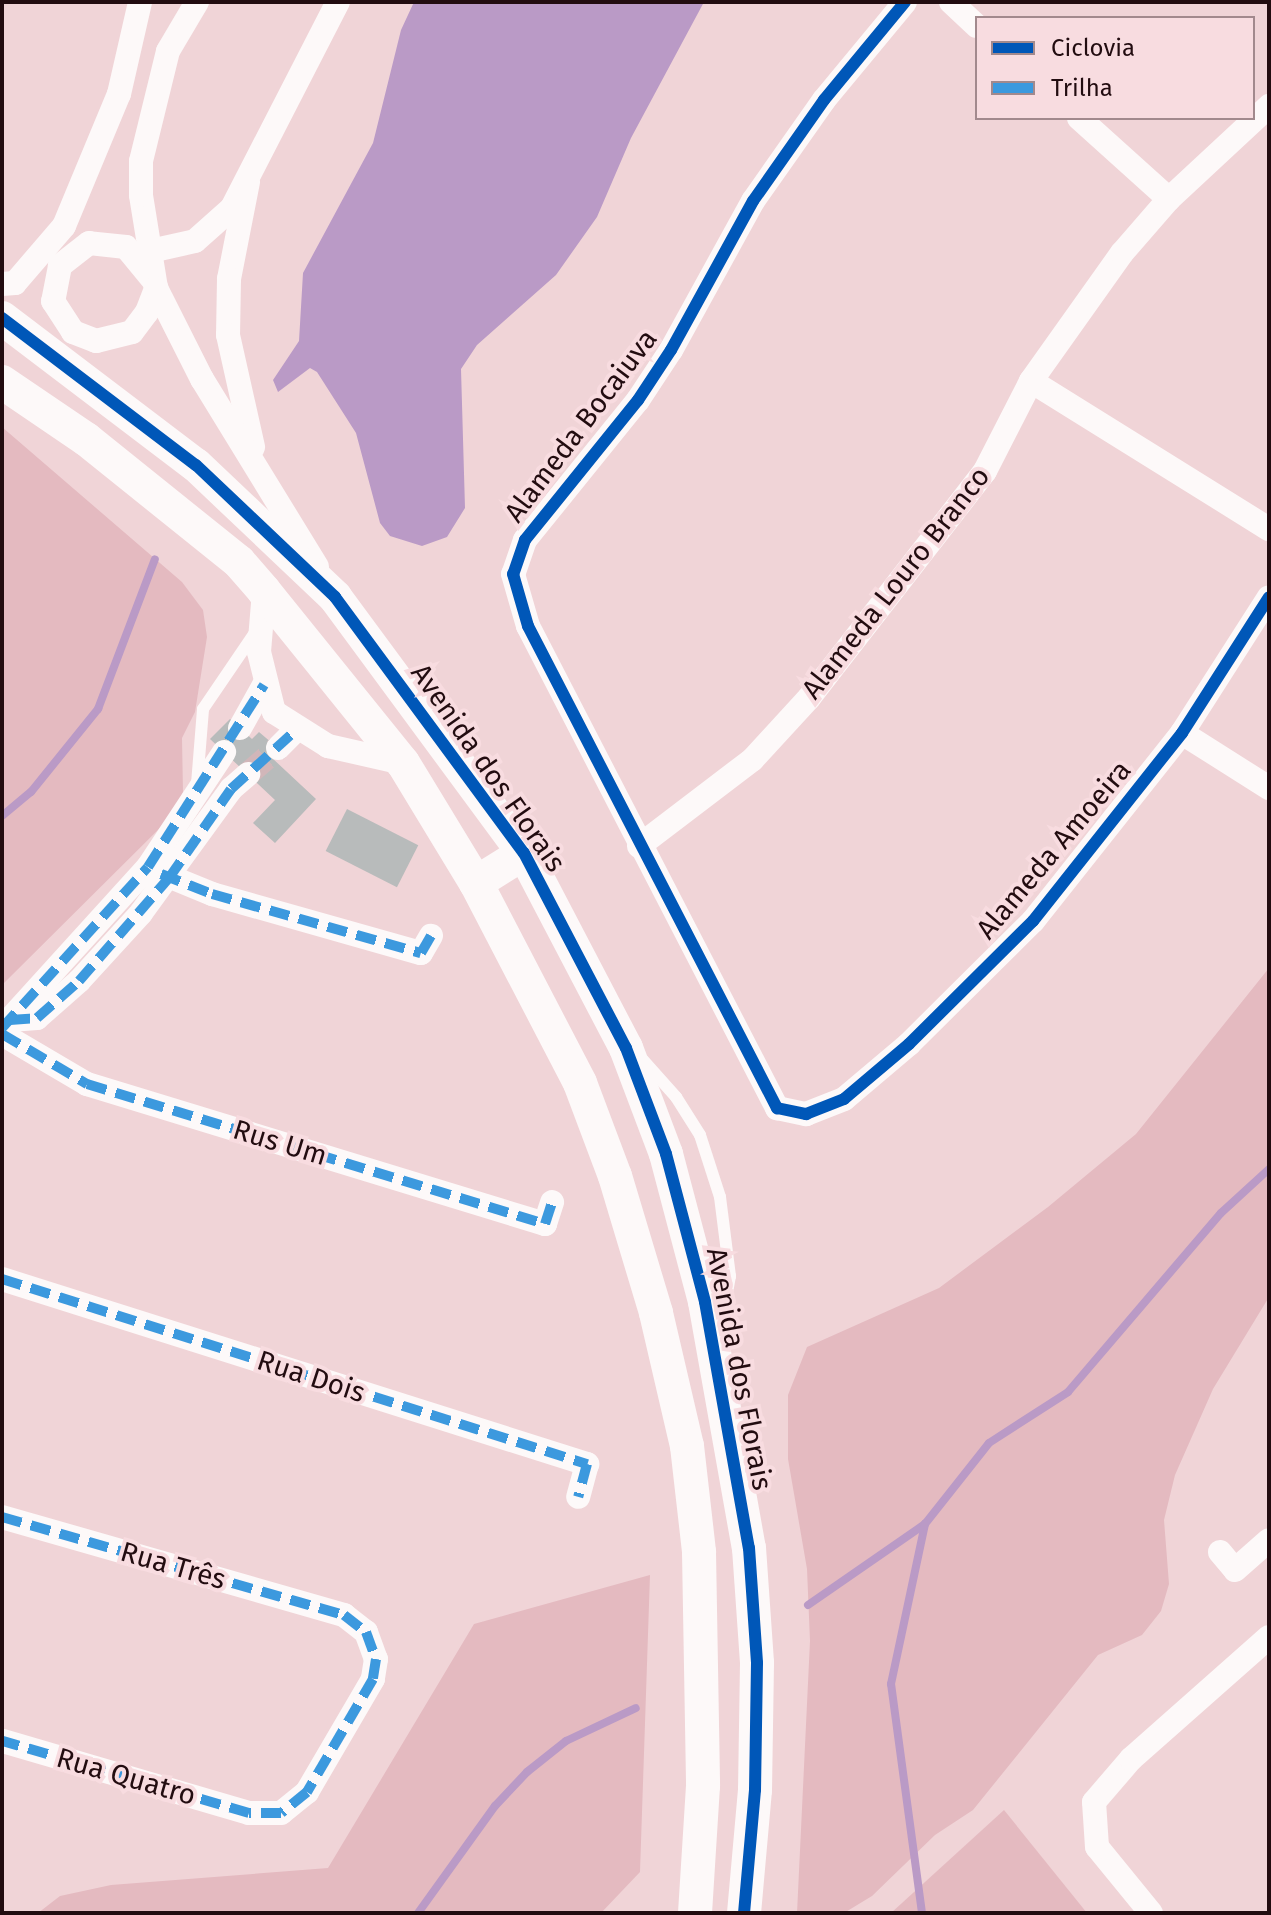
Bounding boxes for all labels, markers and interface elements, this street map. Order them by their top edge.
legend [975,16,1255,120]
text: Ciclovia [1051,34,1135,62]
text: Trilha [1051,74,1113,102]
street label: Alameda Bocaiuva [498,323,664,529]
street label: Alameda Louro Branco [795,460,997,706]
street label: Avenida dos Florais [404,658,572,878]
street label: Alameda Amoeira [970,754,1138,946]
street label: Rus Um [229,1113,331,1173]
street label: Avenida dos Florais [699,1245,779,1493]
street label: Rua Dois [253,1344,369,1410]
street label: Rua Três [117,1535,229,1597]
street label: Rua Quatro [53,1741,199,1813]

